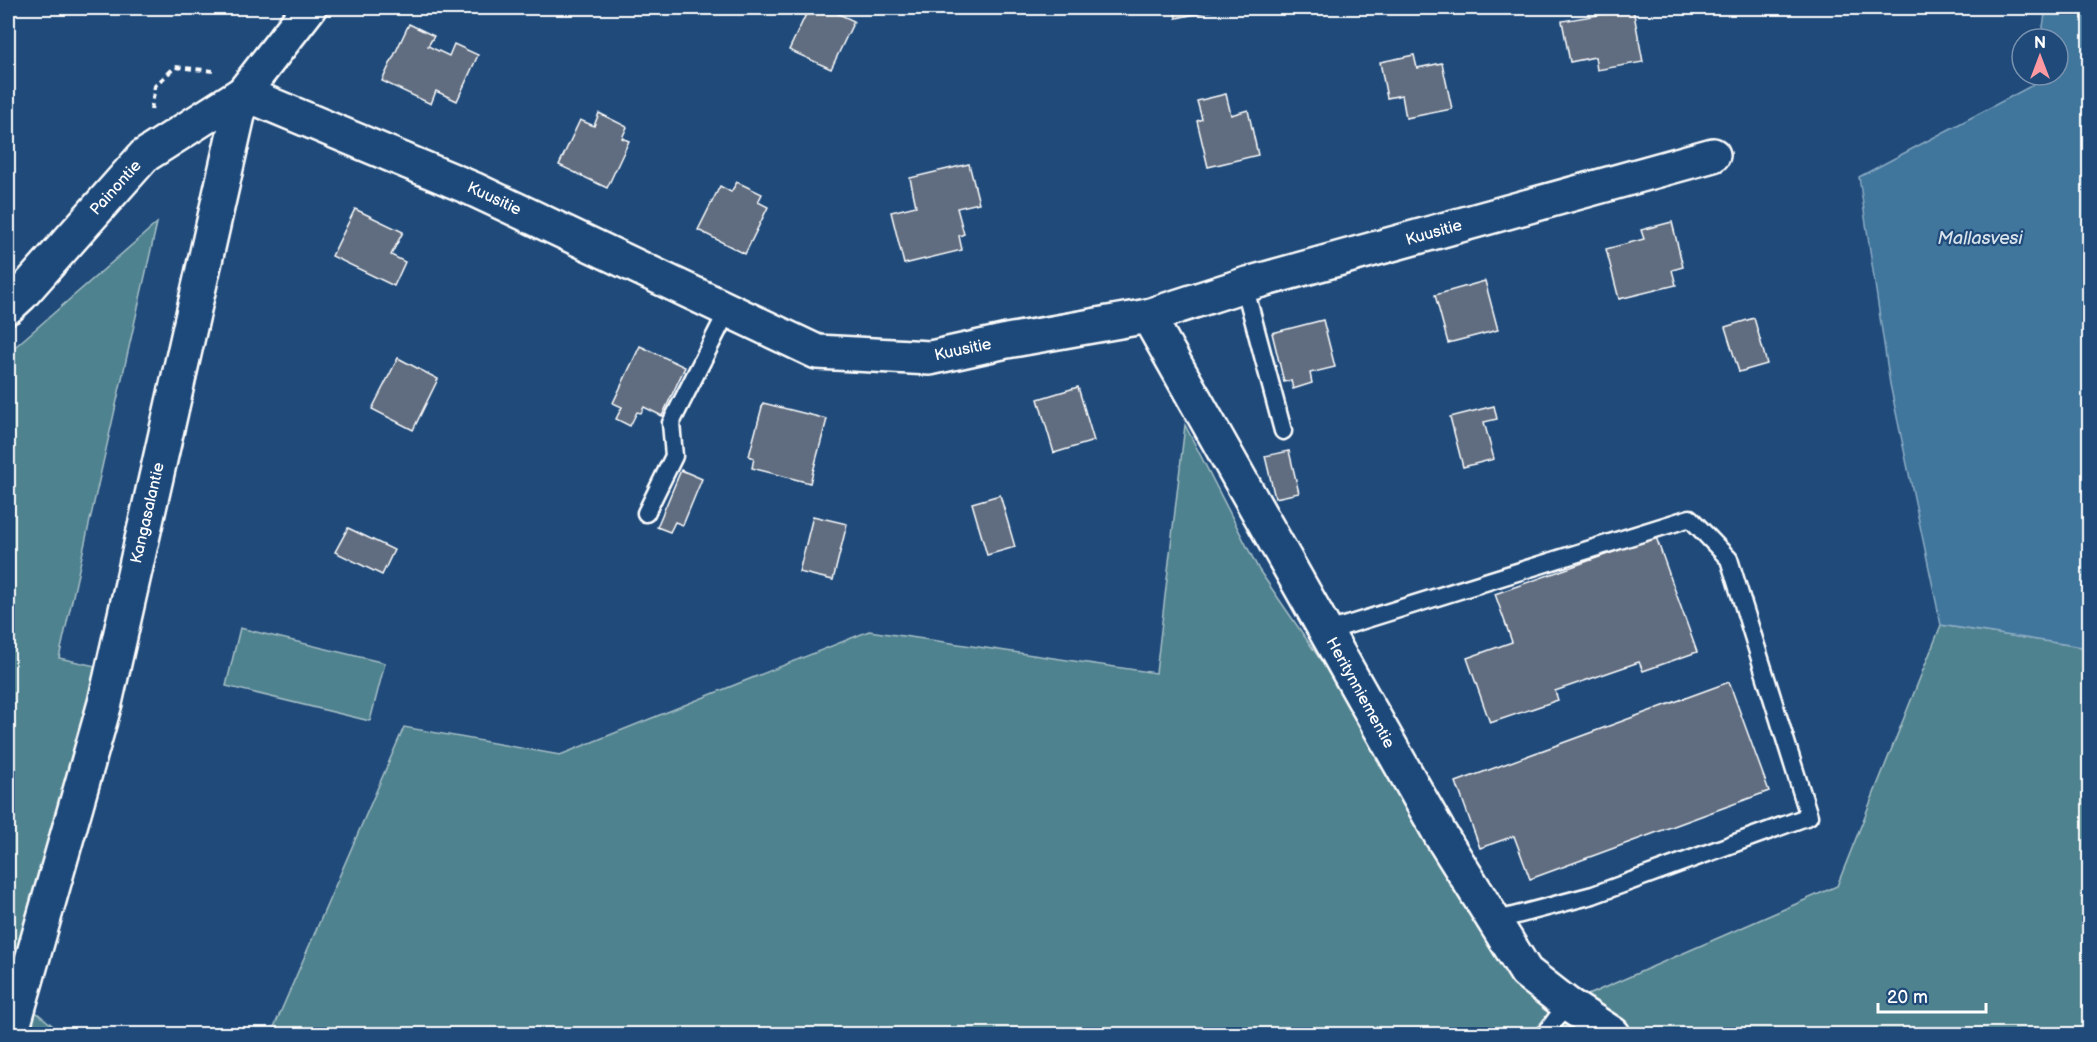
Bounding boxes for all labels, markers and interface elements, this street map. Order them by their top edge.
north arrow [2010,27,2070,87]
text: N [2034,34,2046,53]
street label: Painontie [86,156,146,219]
street label: Kuusitie [464,178,525,220]
street label: Kuusitie [1404,216,1465,250]
water label: Mallasvesi [1937,228,2024,249]
street label: Kuusitie [933,335,994,365]
street label: Kangasalantie [127,460,169,565]
street label: Heritynniementie [1322,634,1399,752]
scale bar [1878,976,1986,1014]
text: 20 m [1887,987,1928,1008]

